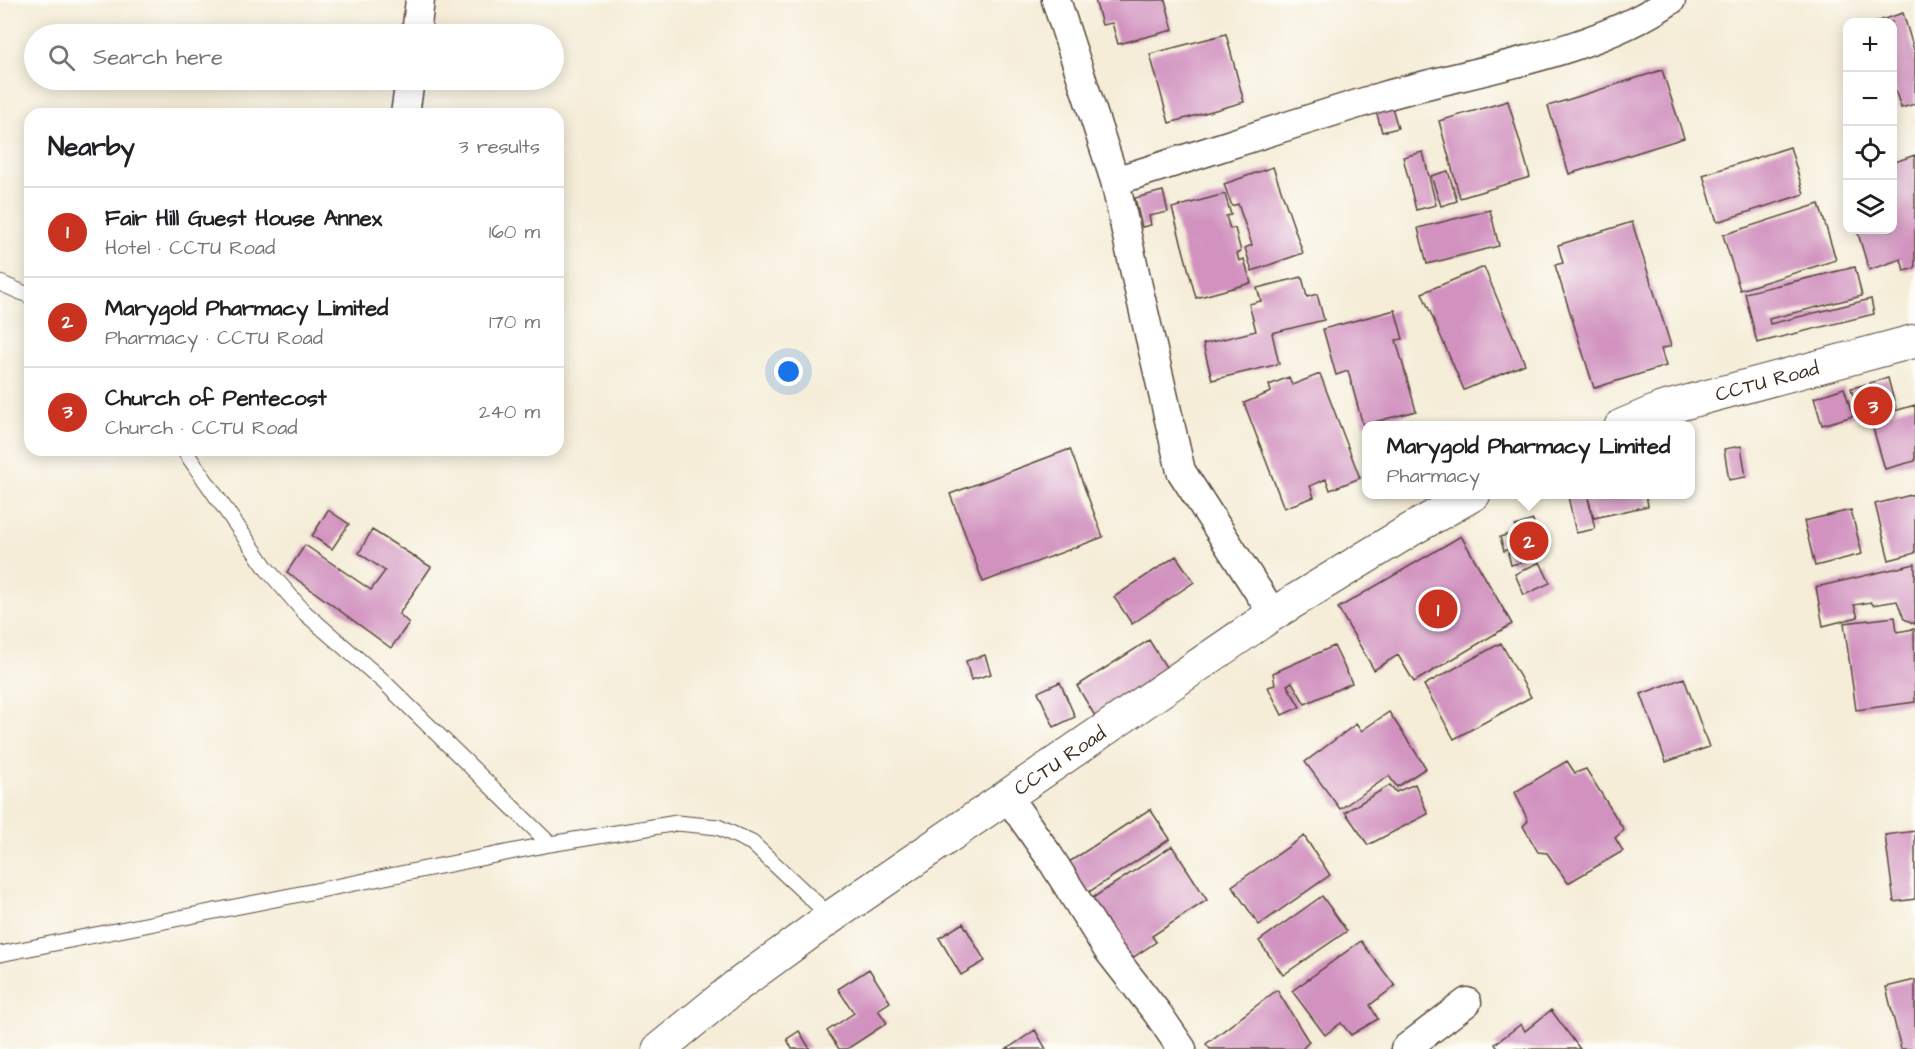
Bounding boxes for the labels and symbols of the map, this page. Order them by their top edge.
street label: CCTU Road [1712,354,1822,409]
your location [774,357,803,386]
pin: 3 [1854,384,1892,428]
pin: 2 [1510,518,1549,564]
pin: 1 [1418,586,1458,632]
street label: CCTU Road [1008,720,1112,803]

